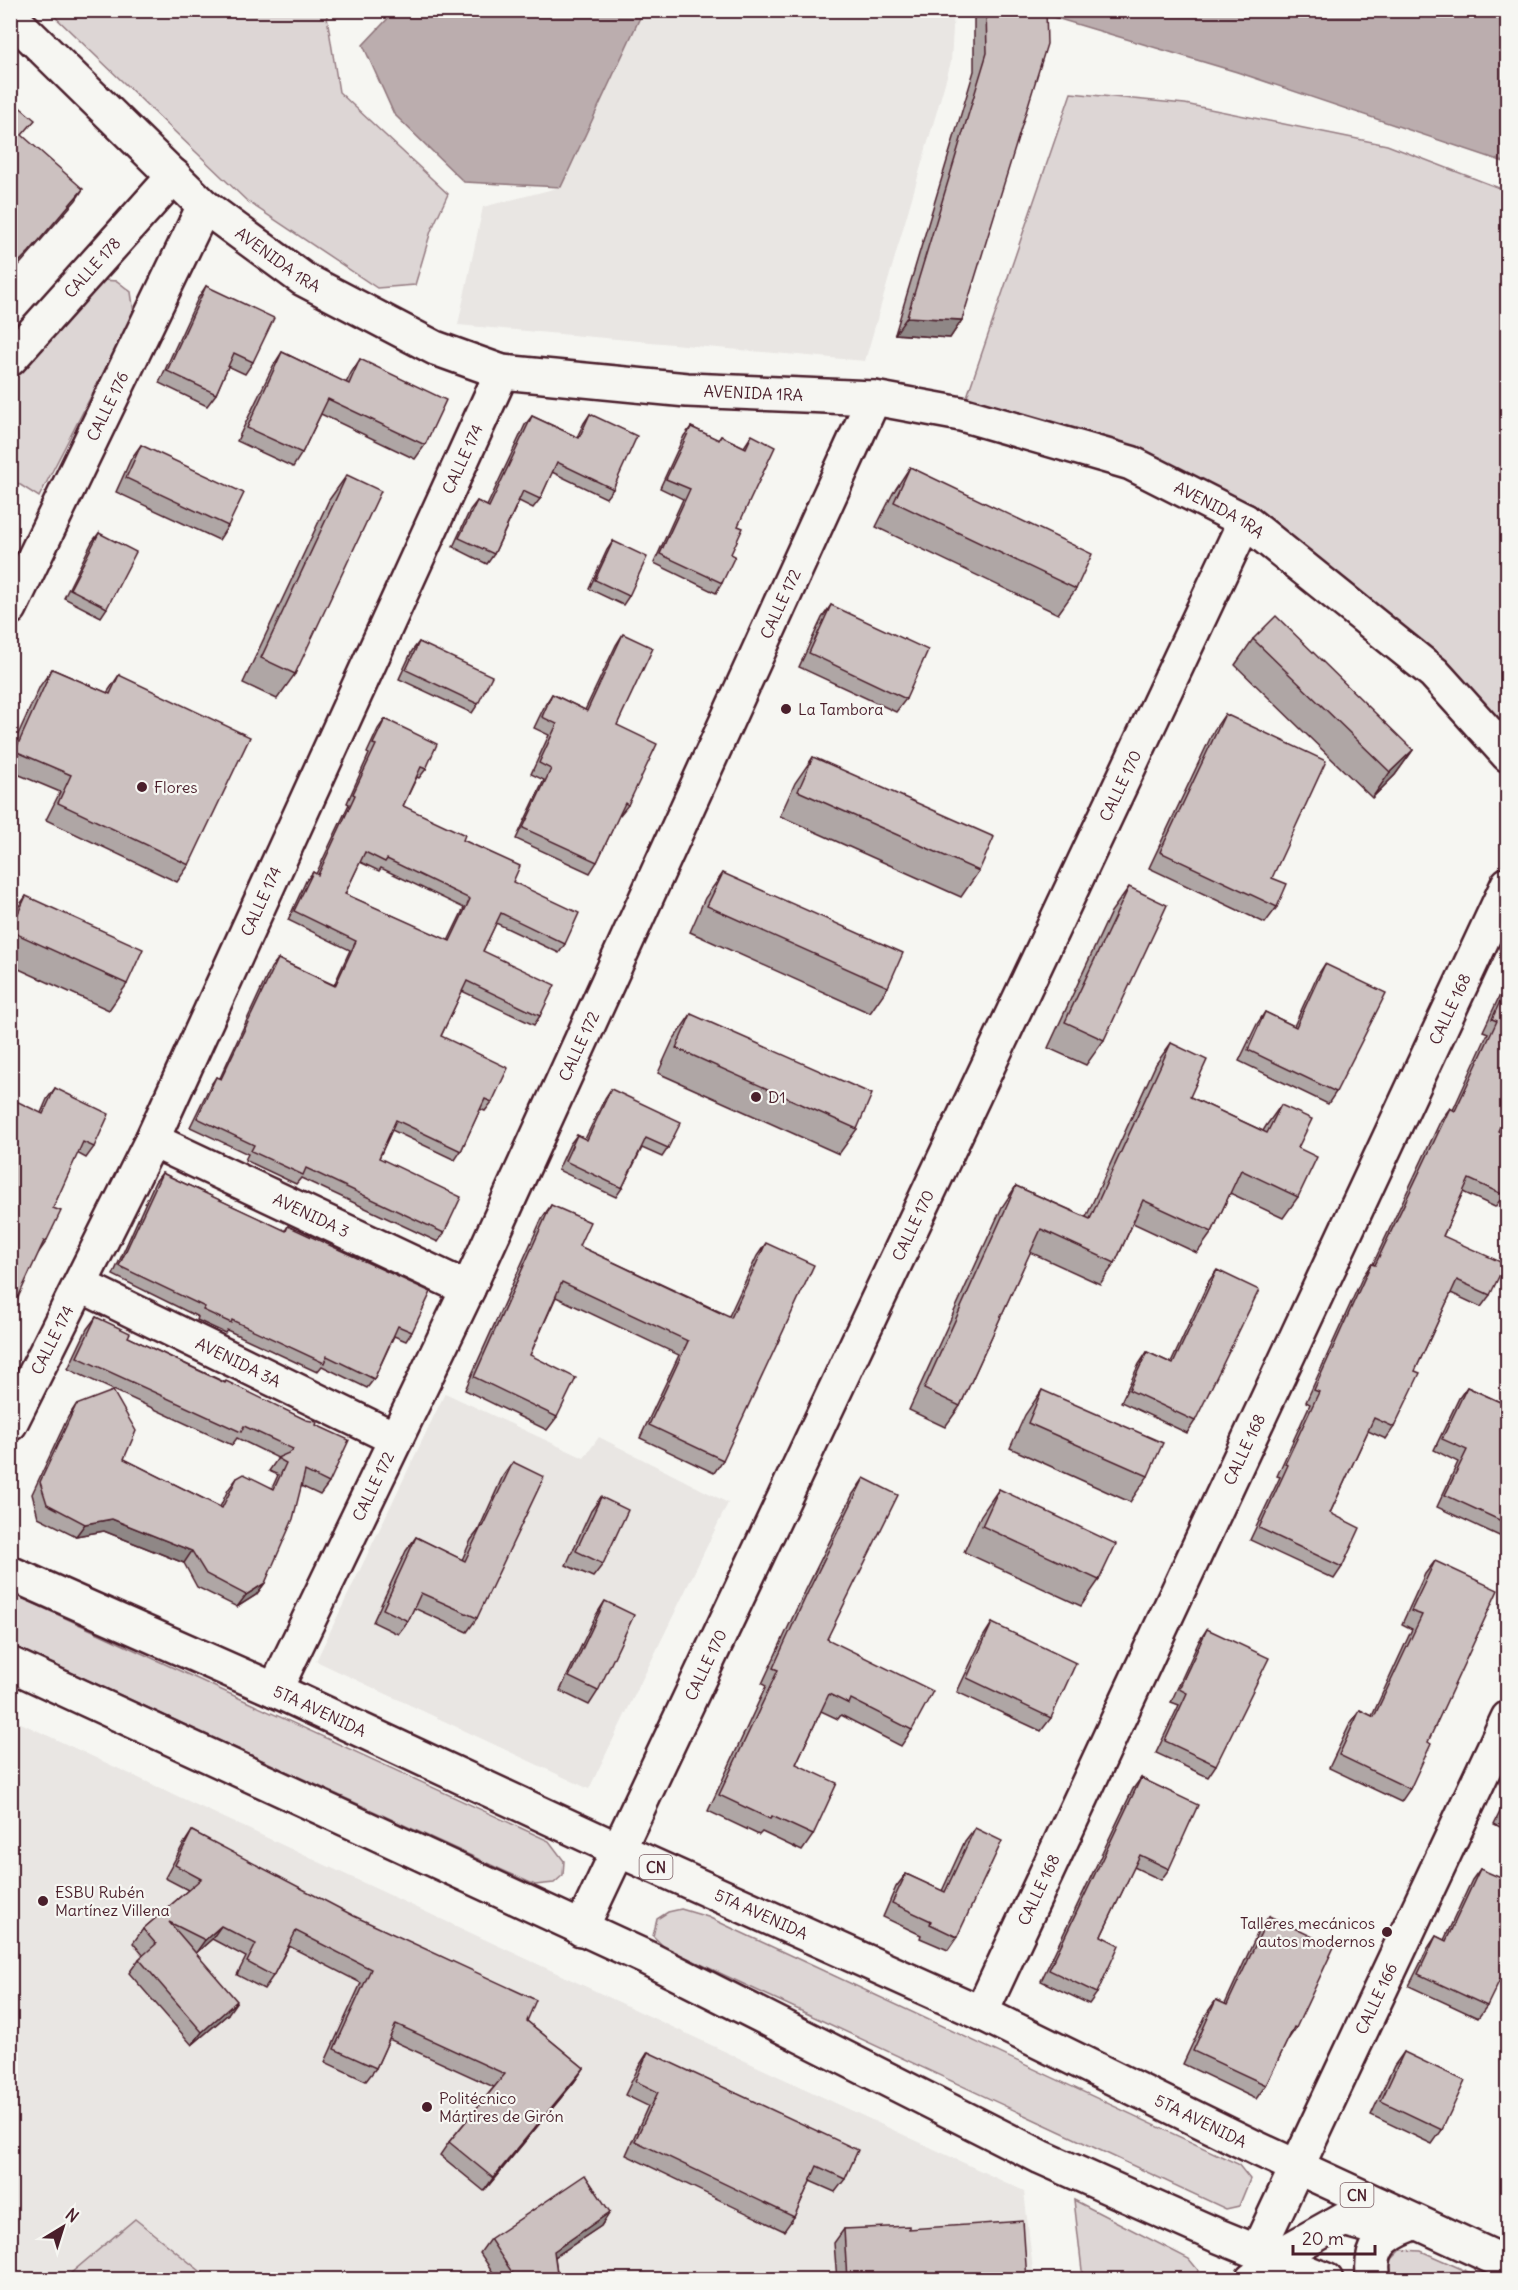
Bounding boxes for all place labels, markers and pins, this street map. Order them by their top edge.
place label: La Tambora [798,699,883,719]
marker: La Tambora [779,702,793,716]
place label: Flores [154,777,198,797]
marker: Flores [135,780,149,794]
place label: D1 [768,1087,786,1107]
marker: D1 [749,1090,763,1104]
place label: ESBU Rubén Martínez Villena [55,1882,170,1920]
marker: ESBU Rubén Martínez Villena [36,1894,50,1908]
place label: Talleres mecánicos autos modernos [1240,1913,1375,1951]
marker: Talleres mecánicos autos modernos [1380,1925,1394,1939]
place label: Politécnico Mártires de Girón [439,2088,564,2126]
marker: Politécnico Mártires de Girón [420,2100,434,2114]

